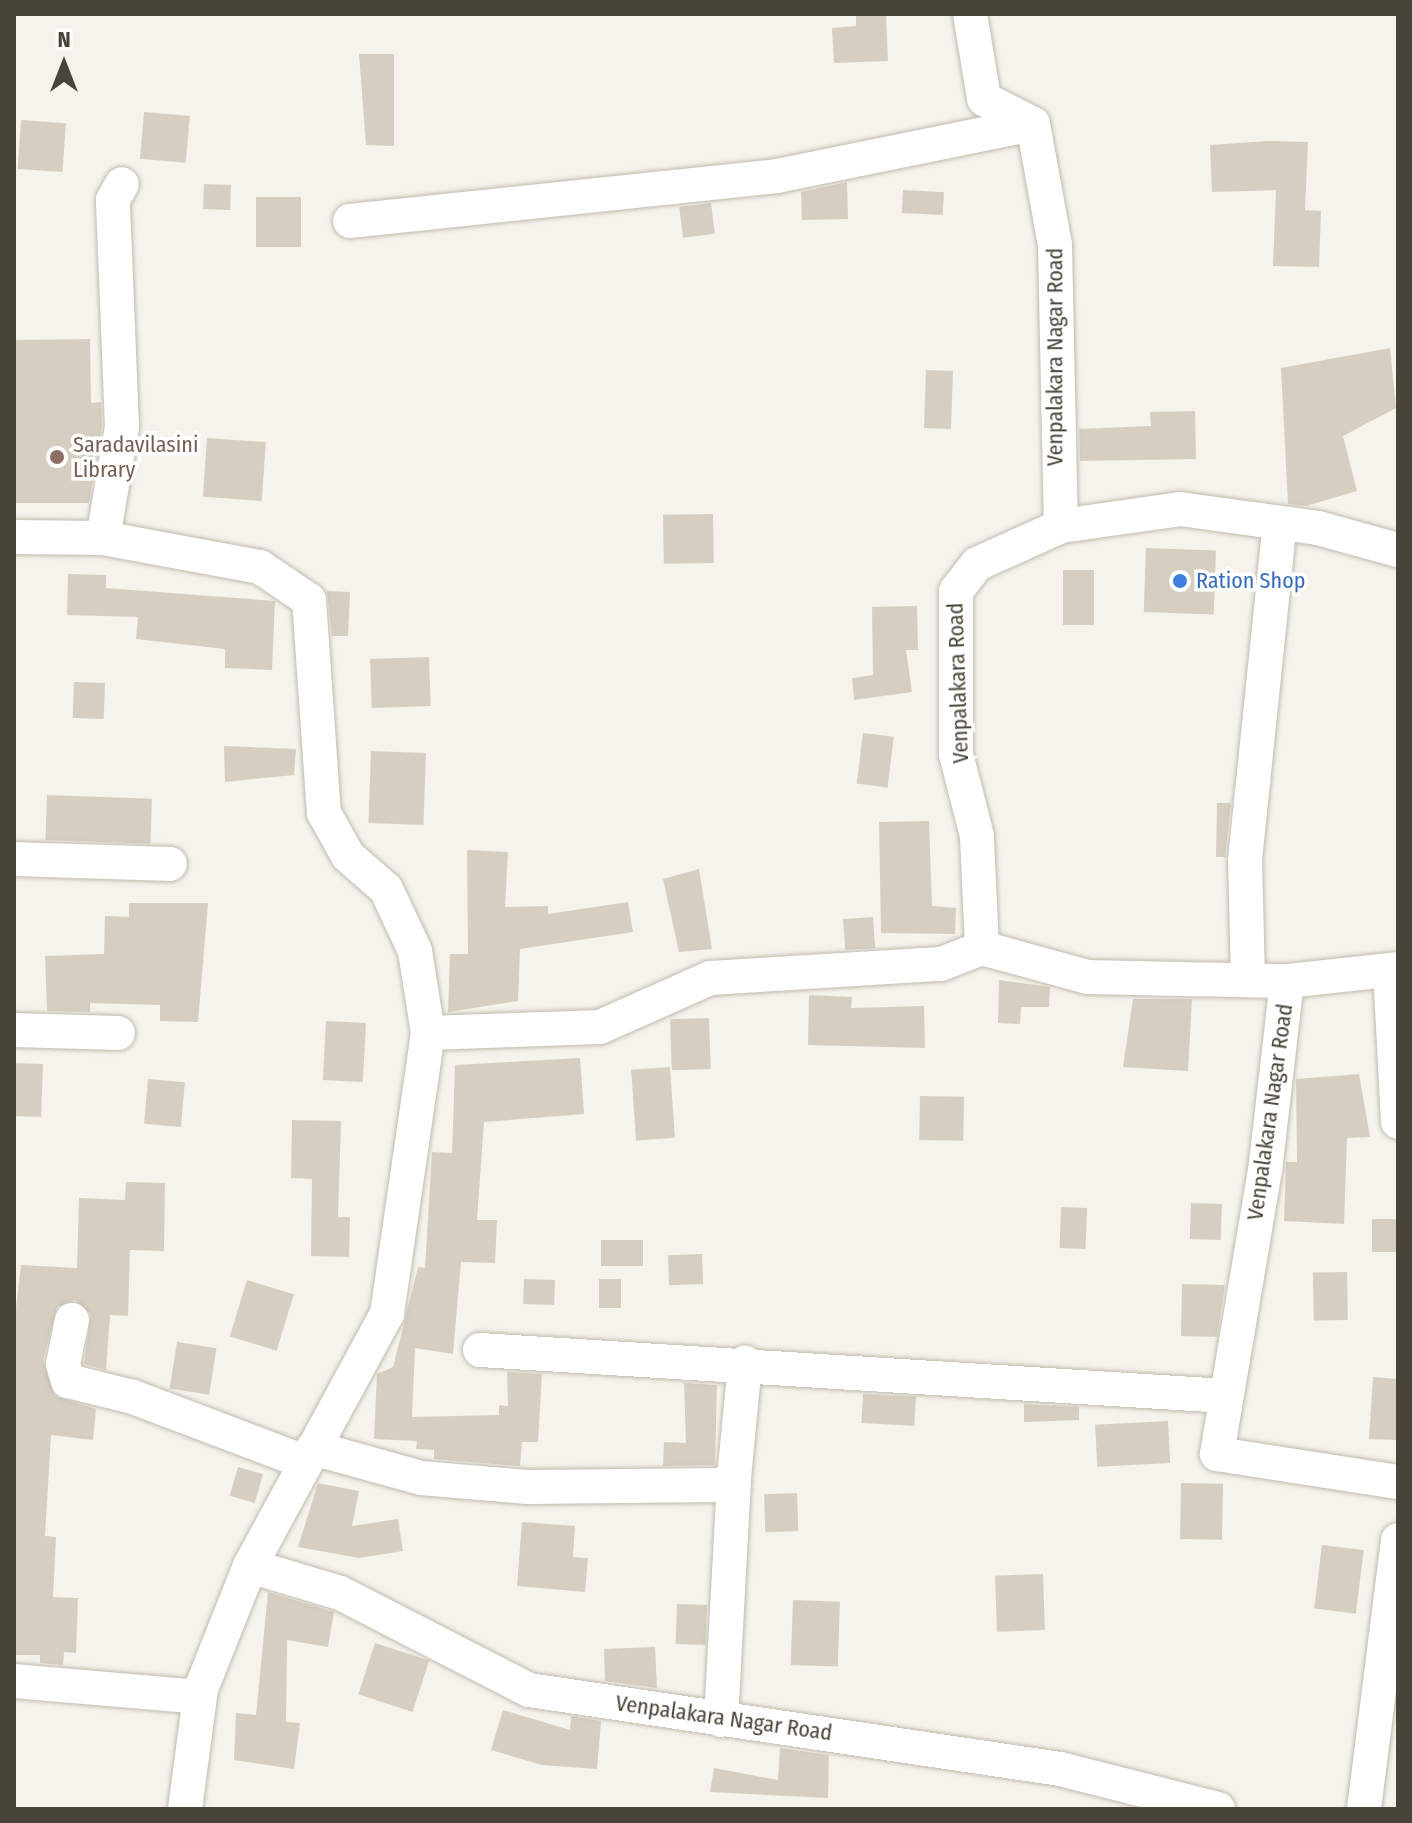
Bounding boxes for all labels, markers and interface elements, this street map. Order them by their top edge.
north arrow [24,24,104,104]
text: N [57,26,71,53]
street label: Venpalakara Nagar Road [1042,248,1068,466]
place label: Saradavilasini Library [73,431,198,482]
marker: Saradavilasini Library [48,448,66,466]
place label: Ration Shop [1196,568,1305,594]
marker: Ration Shop [1171,572,1189,590]
street label: Venpalakara Road [942,602,974,764]
street label: Venpalakara Nagar Road [1242,1002,1298,1222]
street label: Venpalakara Nagar Road [614,1690,834,1746]

